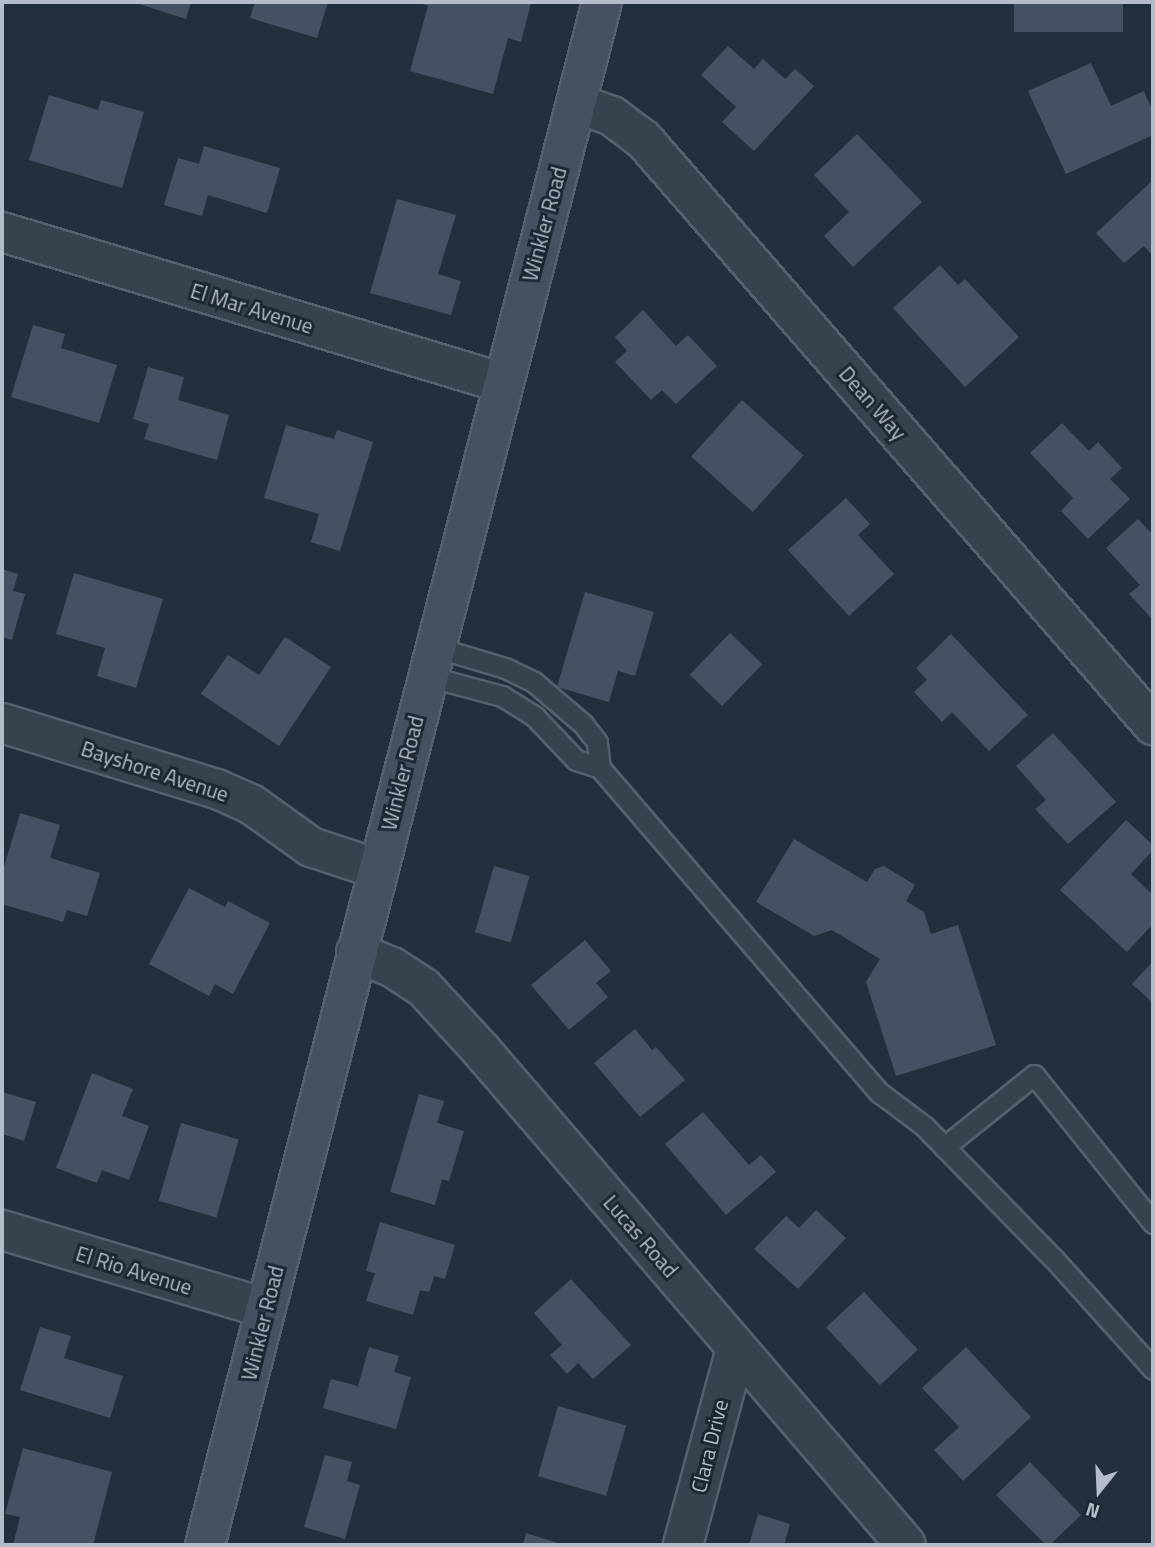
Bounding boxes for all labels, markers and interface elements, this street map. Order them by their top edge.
street label: Winkler Road [517,164,571,284]
street label: El Mar Avenue [188,277,316,339]
street label: Dean Way [834,361,912,445]
street label: Winkler Road [376,713,428,833]
street label: Bayshore Avenue [78,735,232,807]
street label: Lucas Road [598,1190,684,1282]
street label: El Rio Avenue [73,1240,195,1300]
street label: Winkler Road [236,1263,288,1383]
street label: Clara Drive [685,1397,733,1495]
north arrow [1064,1456,1134,1526]
text: N [1082,1496,1103,1527]

